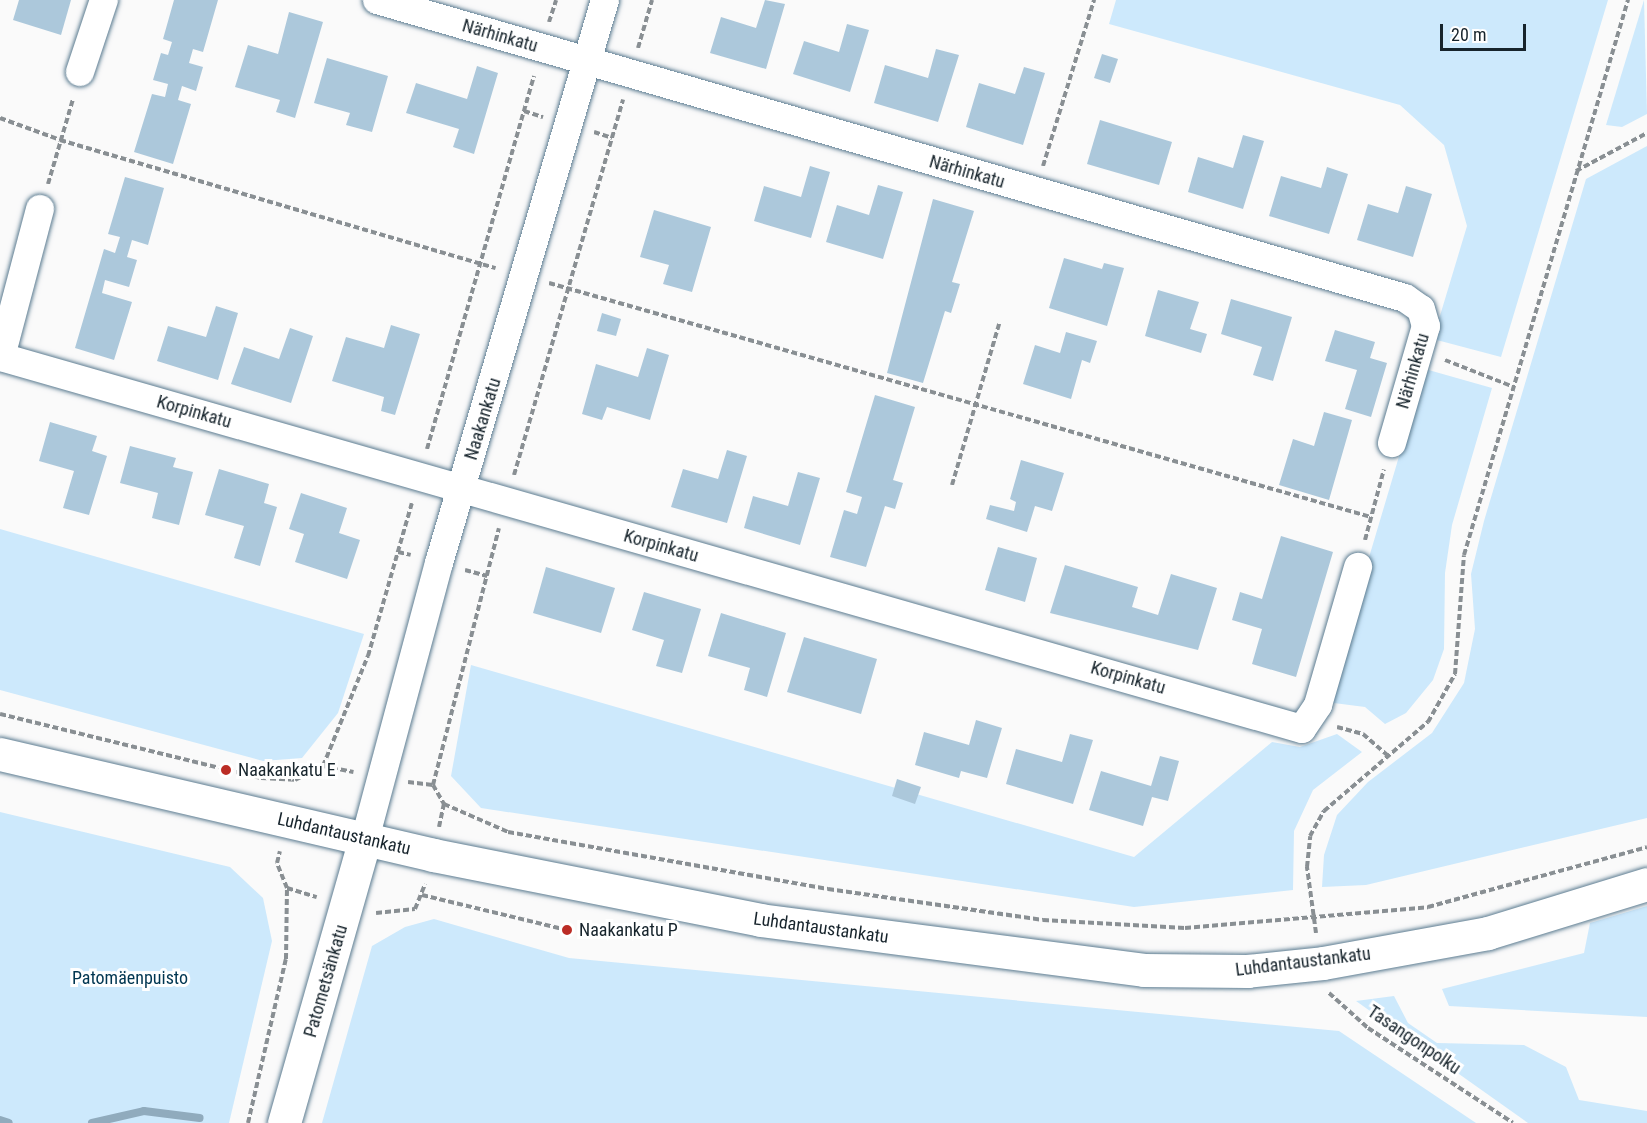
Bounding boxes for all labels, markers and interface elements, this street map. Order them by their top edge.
scale bar [1443,12,1528,50]
street label: Närhinkatu [460,15,540,57]
text: 20 m [1451,24,1486,45]
street label: Närhinkatu [927,151,1007,193]
street label: Närhinkatu [1392,331,1434,411]
street label: Naakankatu [460,375,506,463]
street label: Korpinkatu [154,391,234,433]
street label: Korpinkatu [621,525,701,567]
street label: Korpinkatu [1088,657,1168,699]
place label: Naakankatu E [238,759,336,781]
marker: Naakankatu E [219,763,233,777]
street label: Luhdantaustankatu [275,808,413,860]
street label: Luhdantaustankatu [752,908,890,948]
place label: Naakankatu P [579,919,678,941]
street label: Patometsänkatu [300,922,352,1040]
marker: Naakankatu P [560,923,574,937]
street label: Luhdantaustankatu [1234,943,1372,981]
park label: Patomäenpuisto [72,967,188,989]
street label: Tasangonpolku [1363,1001,1465,1079]

